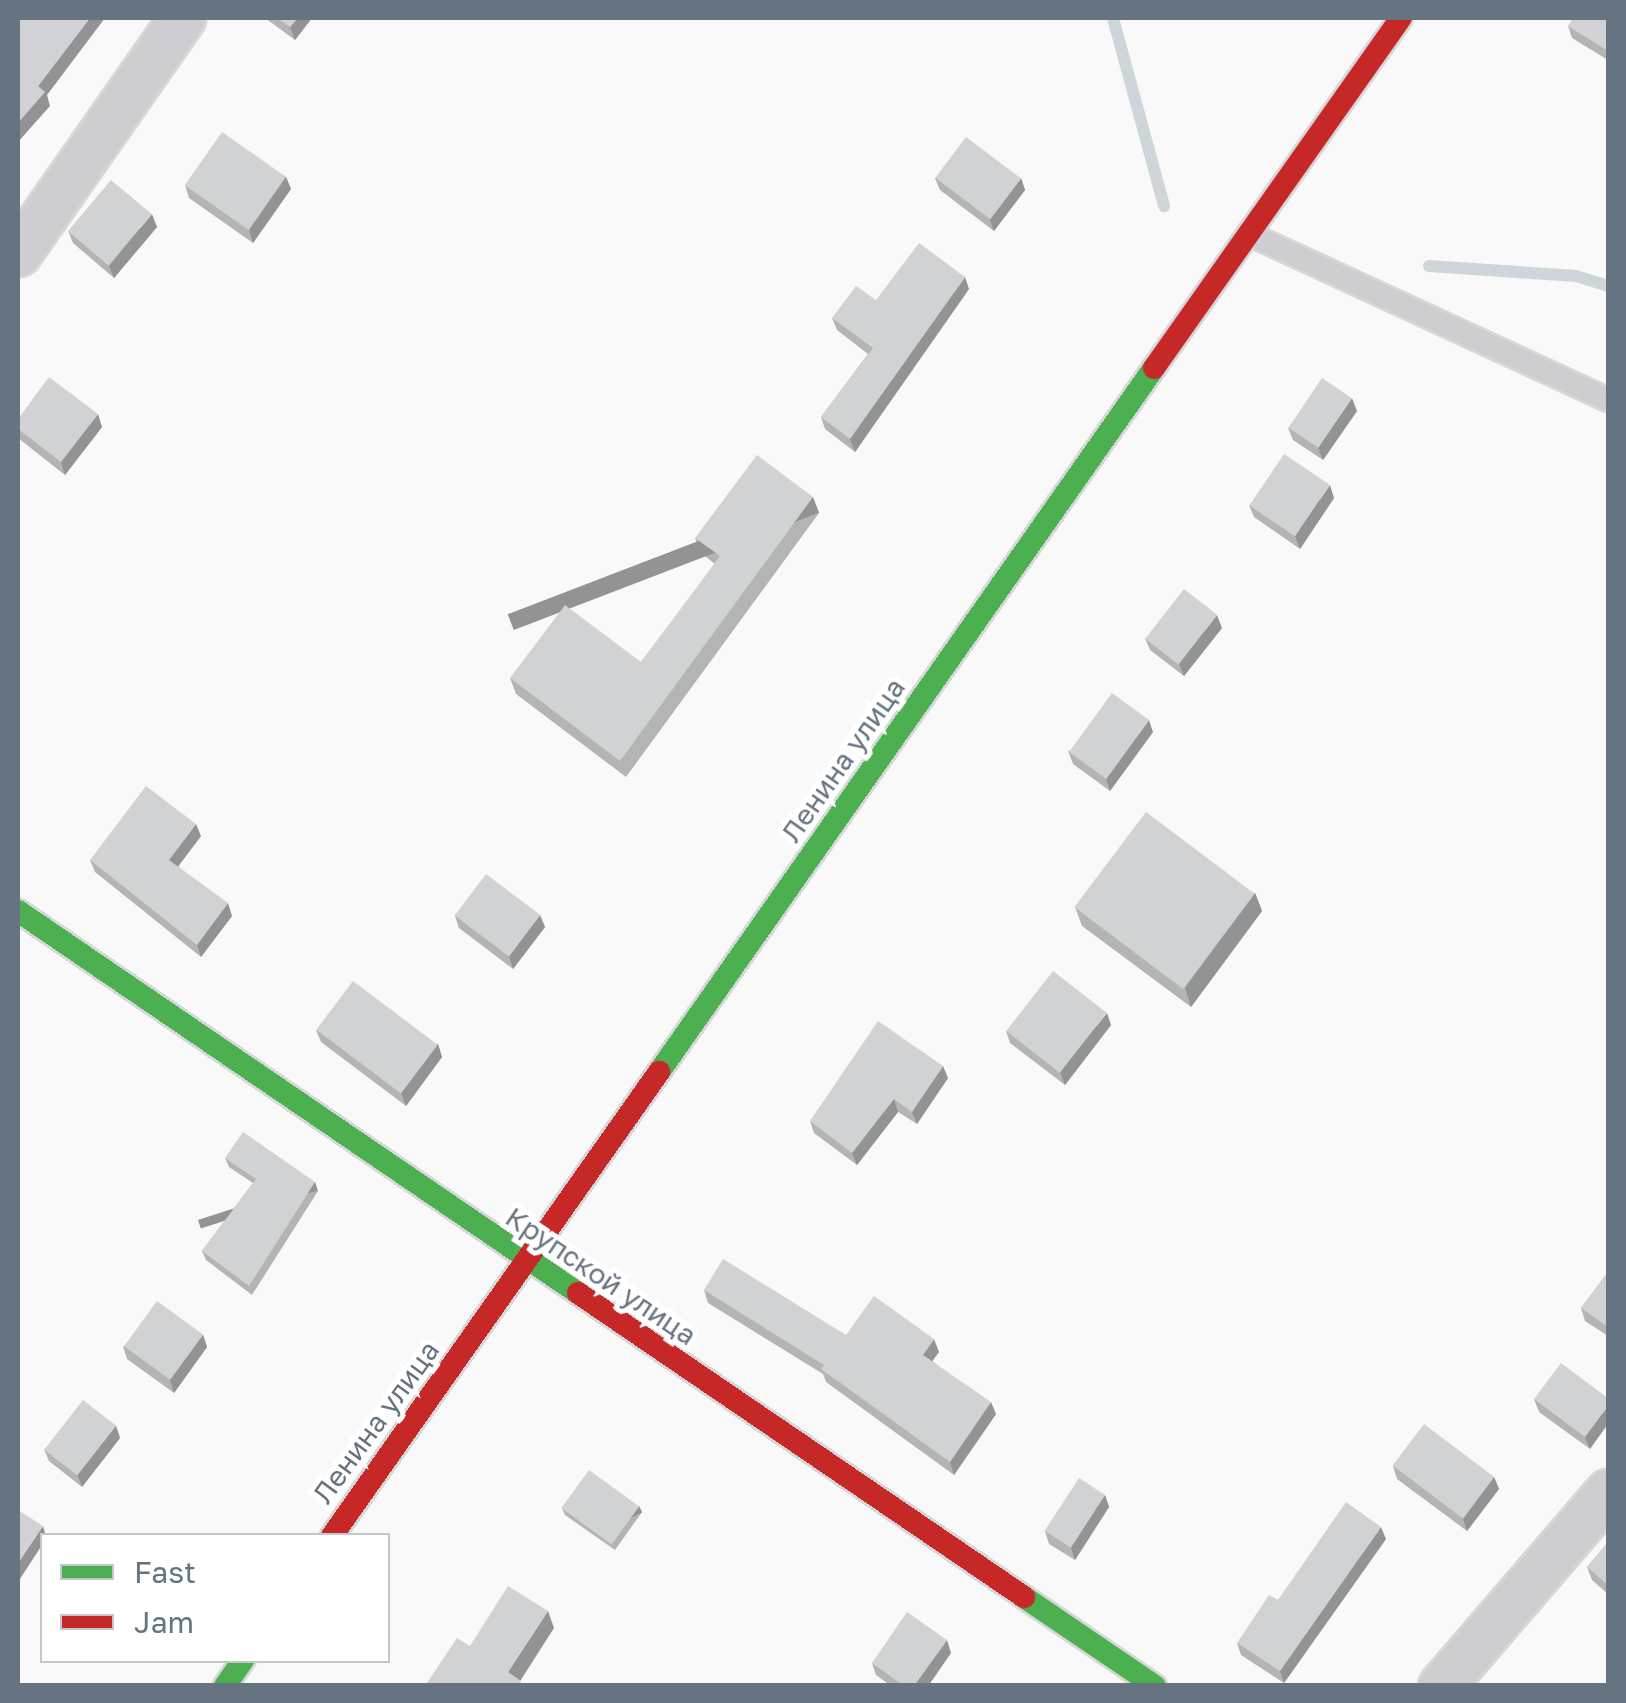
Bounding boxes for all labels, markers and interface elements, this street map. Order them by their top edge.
street label: Ленина улица [774,672,912,848]
street label: Крупской улица [499,1200,703,1352]
street label: Ленина улица [306,1334,446,1510]
legend [40,1533,390,1663]
text: Fast [134,1554,196,1590]
text: Jam [134,1604,194,1640]

